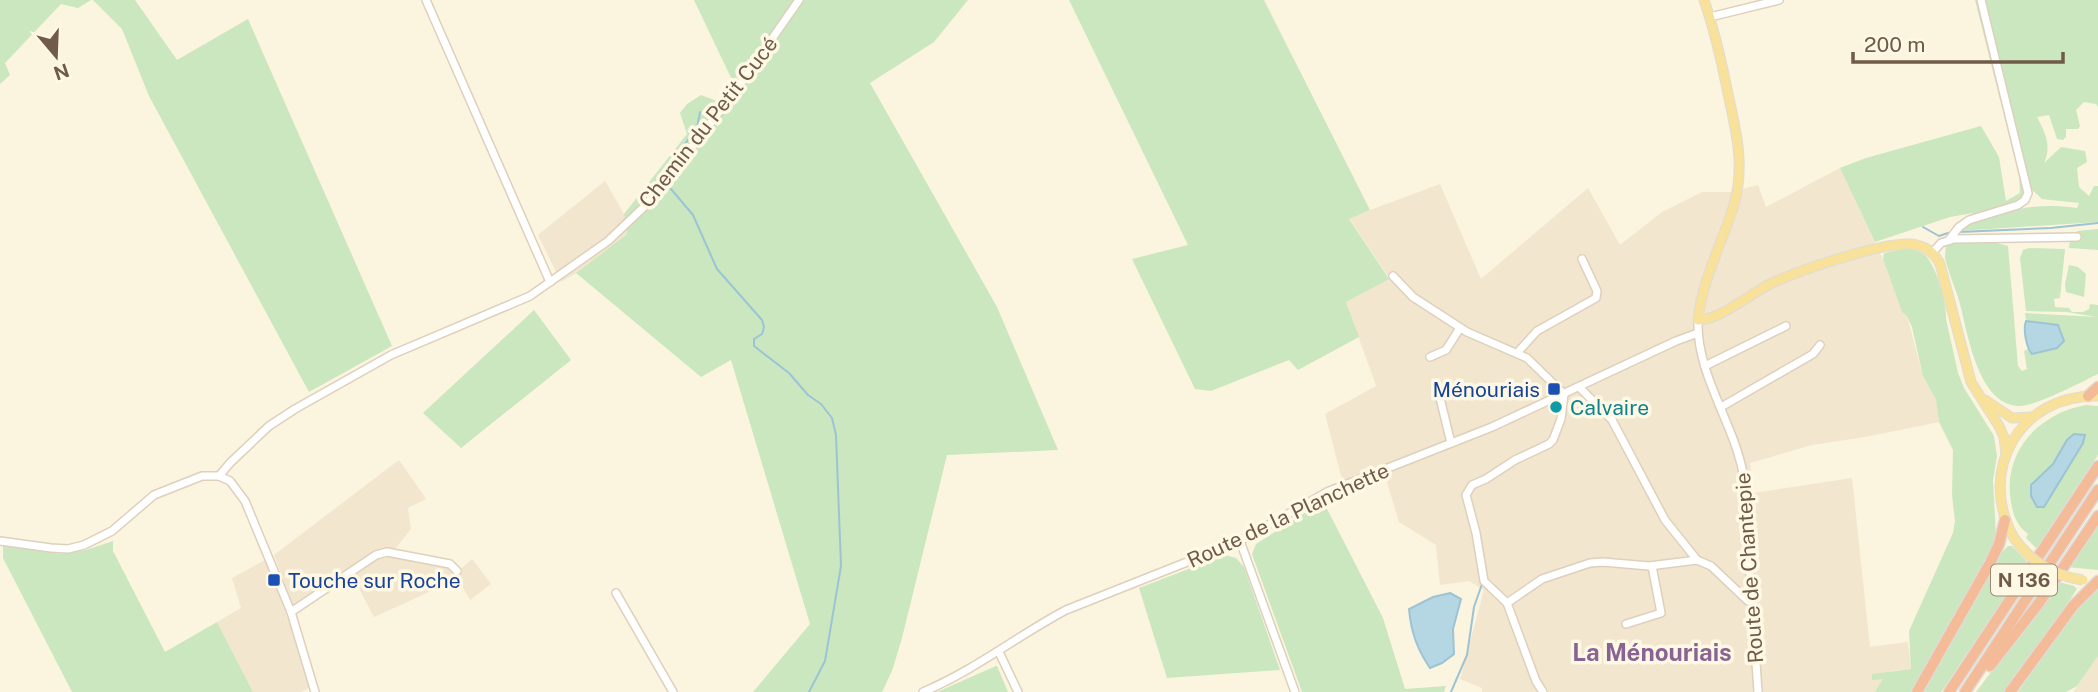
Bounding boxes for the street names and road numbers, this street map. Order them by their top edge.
street label: Chemin du Petit Cucé [634,32,782,212]
street label: Route de la Planchette [1183,457,1393,573]
street label: Route de Chantepie [1730,472,1768,664]
road number: N 136 [1991,565,2057,596]

